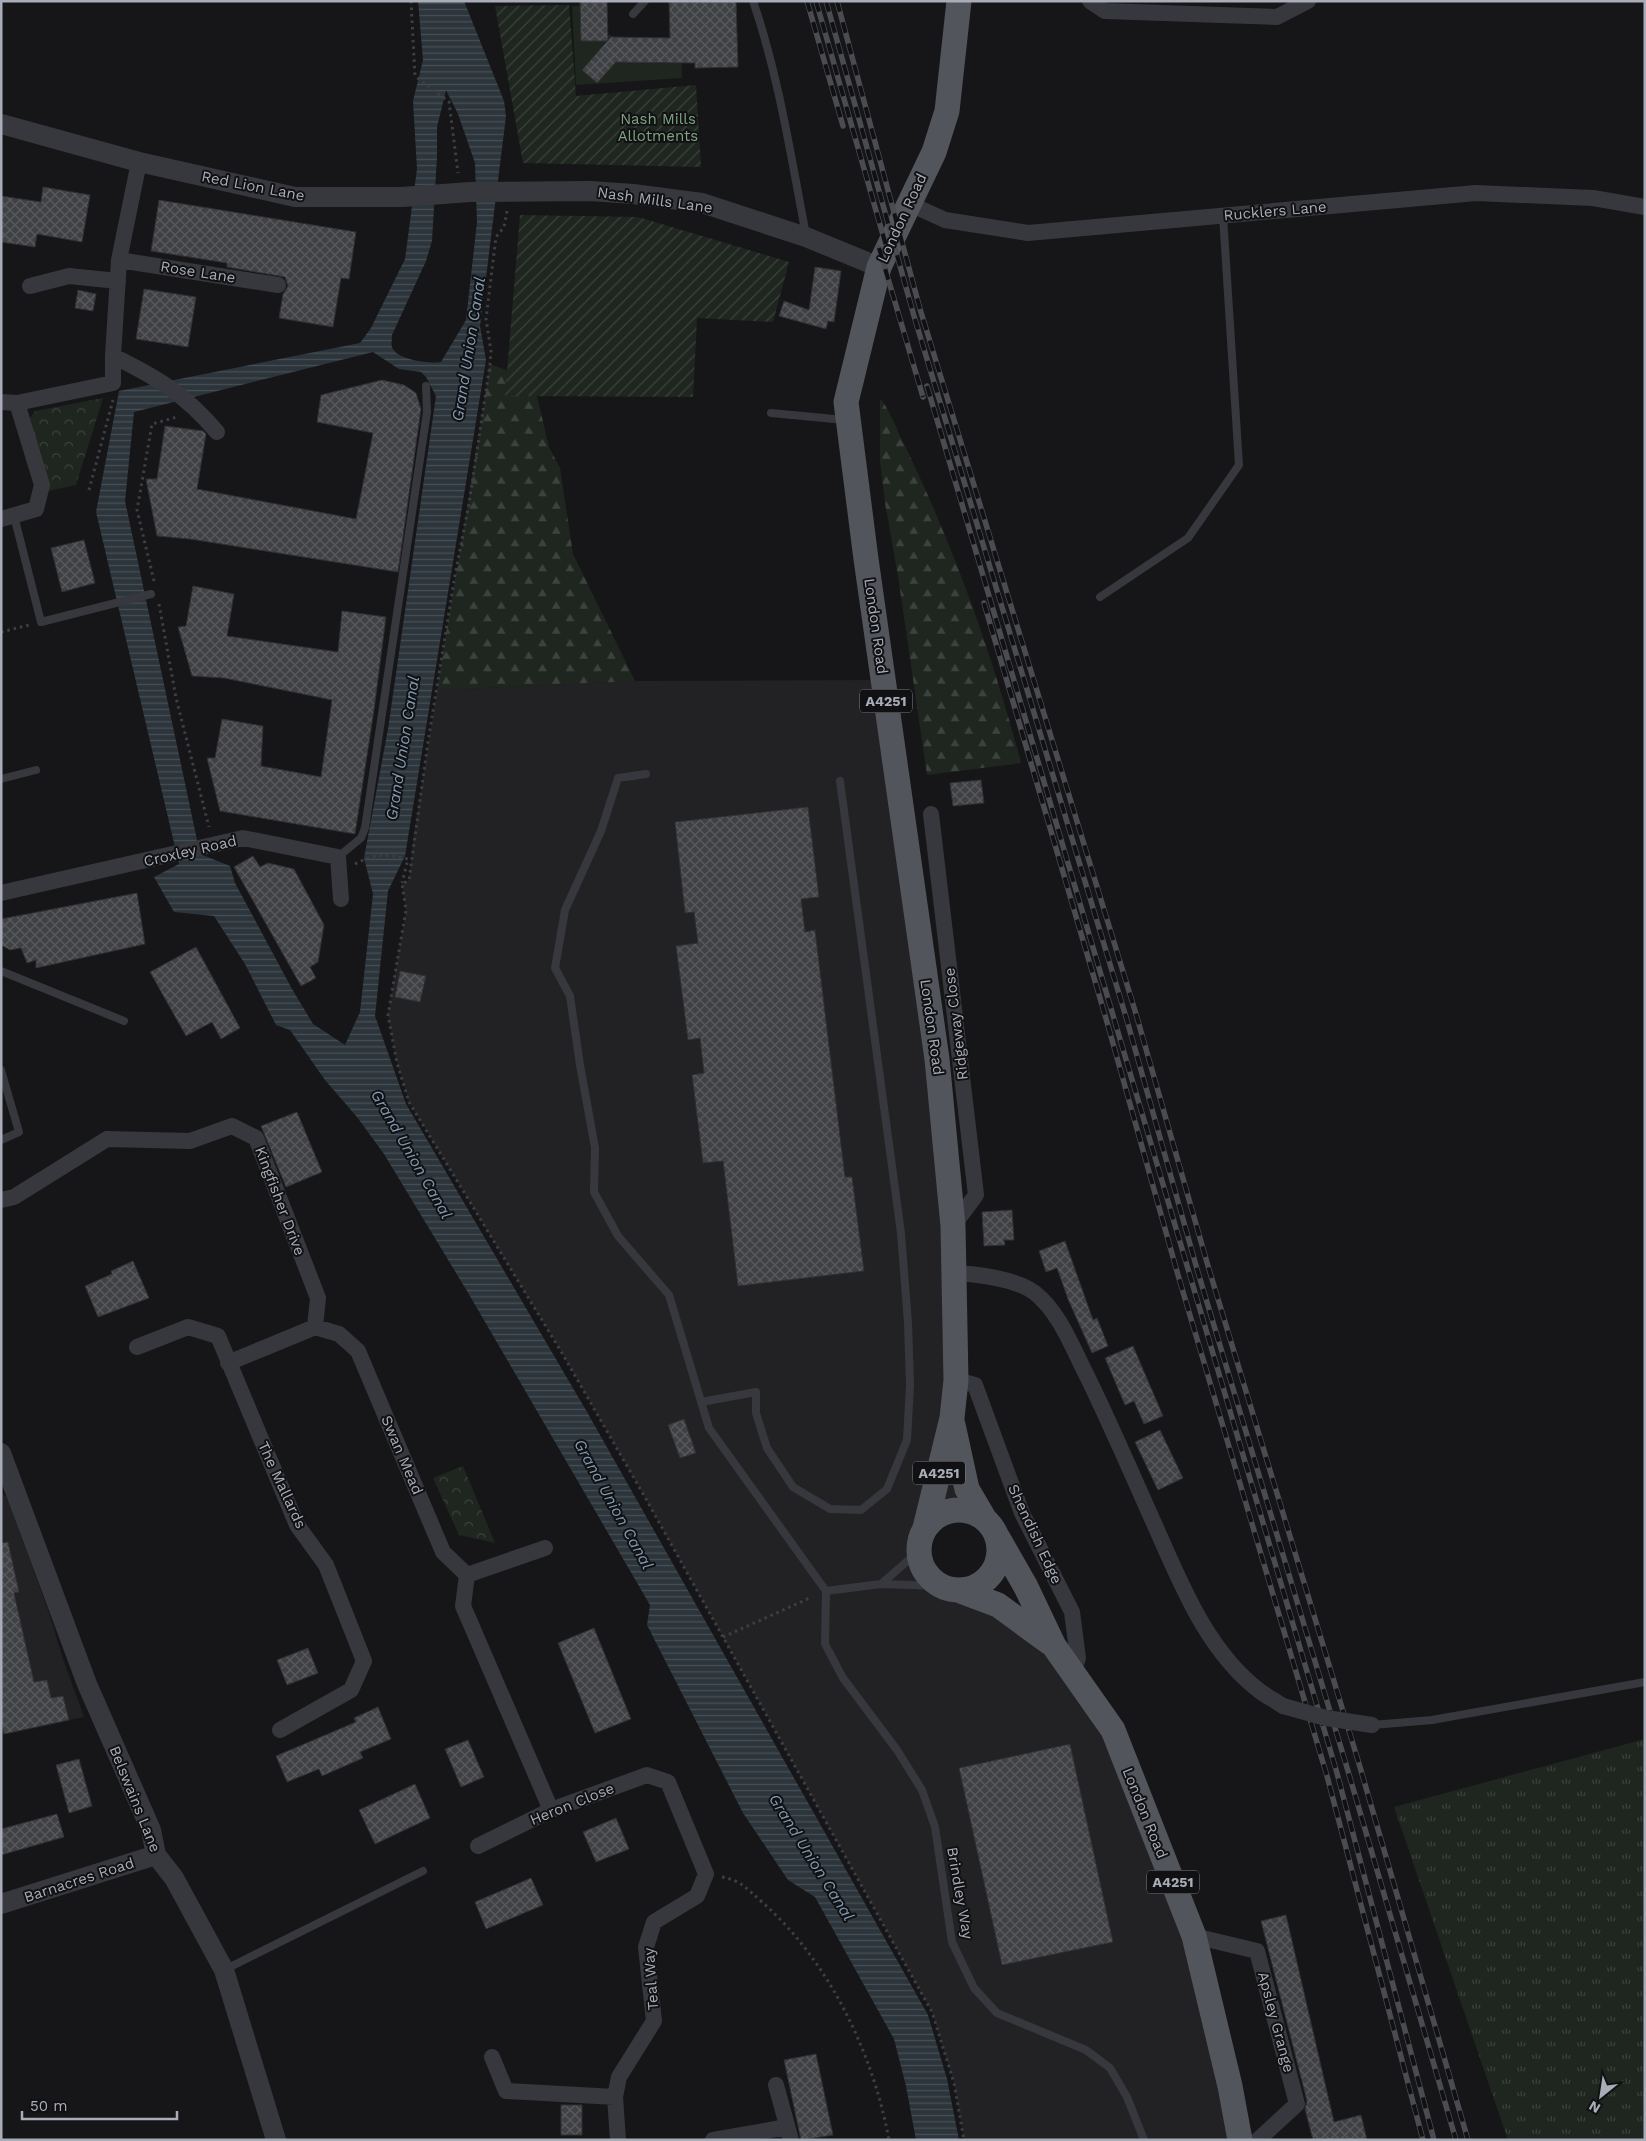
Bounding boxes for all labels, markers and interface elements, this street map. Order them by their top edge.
park label: Nash Mills Allotments [618,110,698,145]
street label: Red Lion Lane [200,167,306,205]
street label: London Road [873,170,931,266]
street label: Nash Mills Lane [596,183,714,217]
street label: Rucklers Lane [1223,198,1327,224]
street label: Rose Lane [159,257,237,287]
water label: Grand Union Canal [448,275,489,423]
street label: London Road [860,577,892,675]
water label: Grand Union Canal [382,674,423,822]
road number: A4251 [860,689,912,712]
street label: Croxley Road [142,832,238,870]
street label: Ridgeway Close [940,967,972,1081]
street label: London Road [916,978,948,1076]
water label: Grand Union Canal [367,1086,456,1222]
street label: Kingfisher Drive [251,1144,309,1258]
street label: Swan Mead [377,1413,427,1497]
water label: Grand Union Canal [570,1436,657,1573]
street label: The Mallards [254,1439,310,1531]
road number: A4251 [913,1462,965,1485]
street label: Shendish Edge [1004,1481,1066,1587]
street label: Belswains Lane [105,1743,165,1855]
street label: London Road [1119,1765,1171,1861]
street label: Heron Close [527,1779,617,1829]
water label: Grand Union Canal [765,1790,858,1924]
street label: Brindley Way [943,1846,977,1941]
street label: Barnacres Road [22,1854,136,1906]
road number: A4251 [1147,1870,1199,1894]
street label: Teal Way [640,1947,662,2011]
street label: Apsley Grange [1254,1970,1298,2074]
north arrow [1576,2071,1626,2121]
scale bar [22,2088,178,2120]
text: 50 m [30,2097,67,2115]
text: N [1586,2098,1603,2117]

